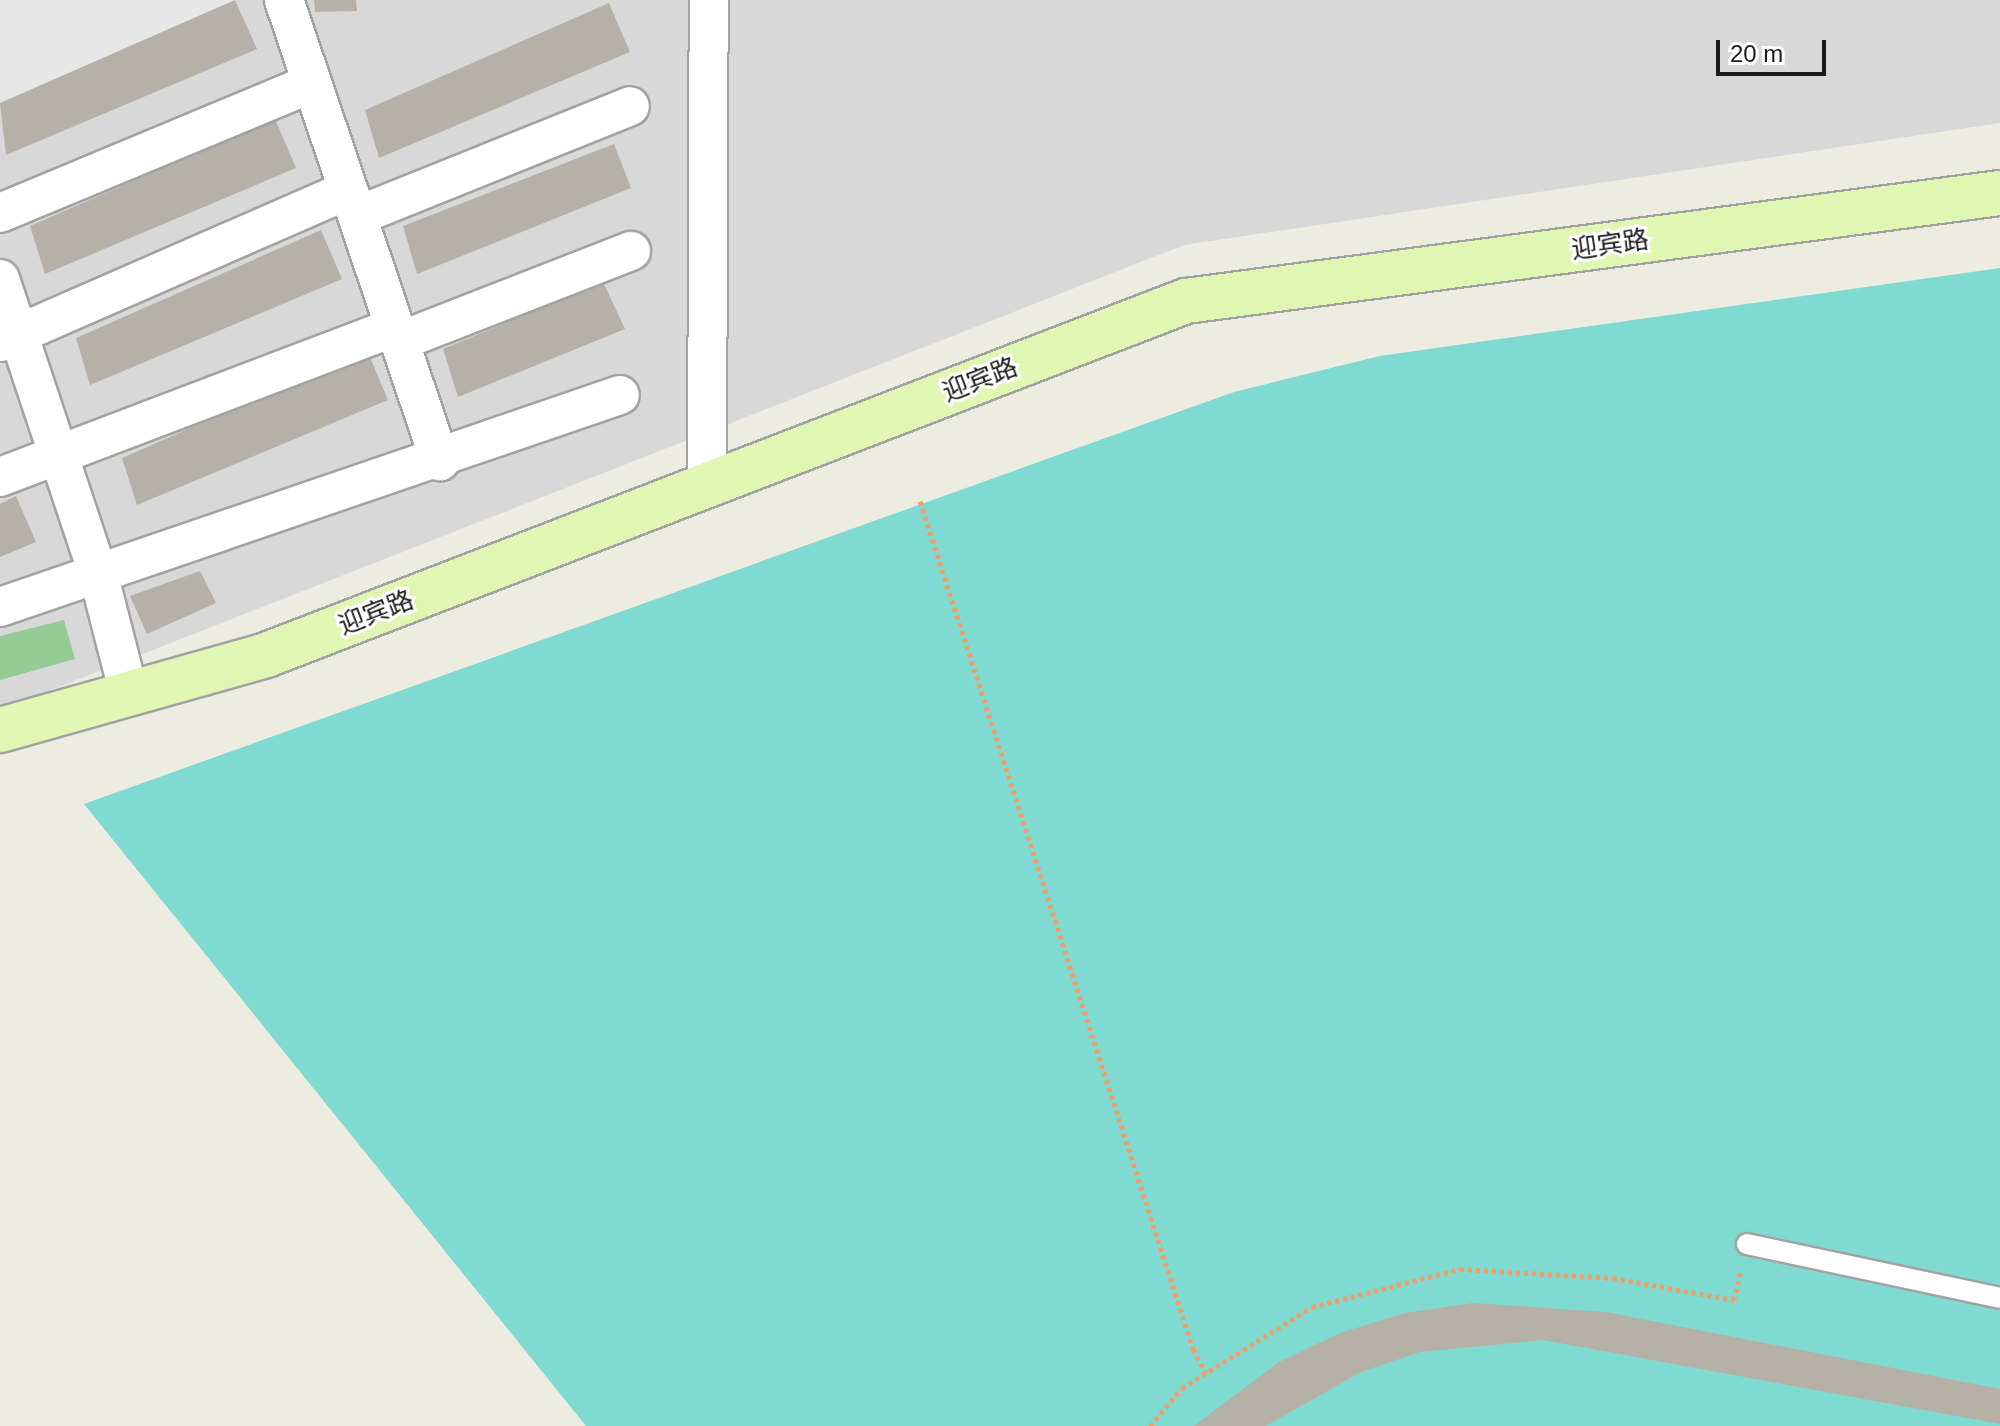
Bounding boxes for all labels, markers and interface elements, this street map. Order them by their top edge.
scale bar [1720,24,1830,74]
text: 20 m [1730,40,1783,67]
street label: 迎宾路 [1569,224,1651,266]
street label: 迎宾路 [938,351,1022,409]
street label: 迎宾路 [334,584,418,642]

